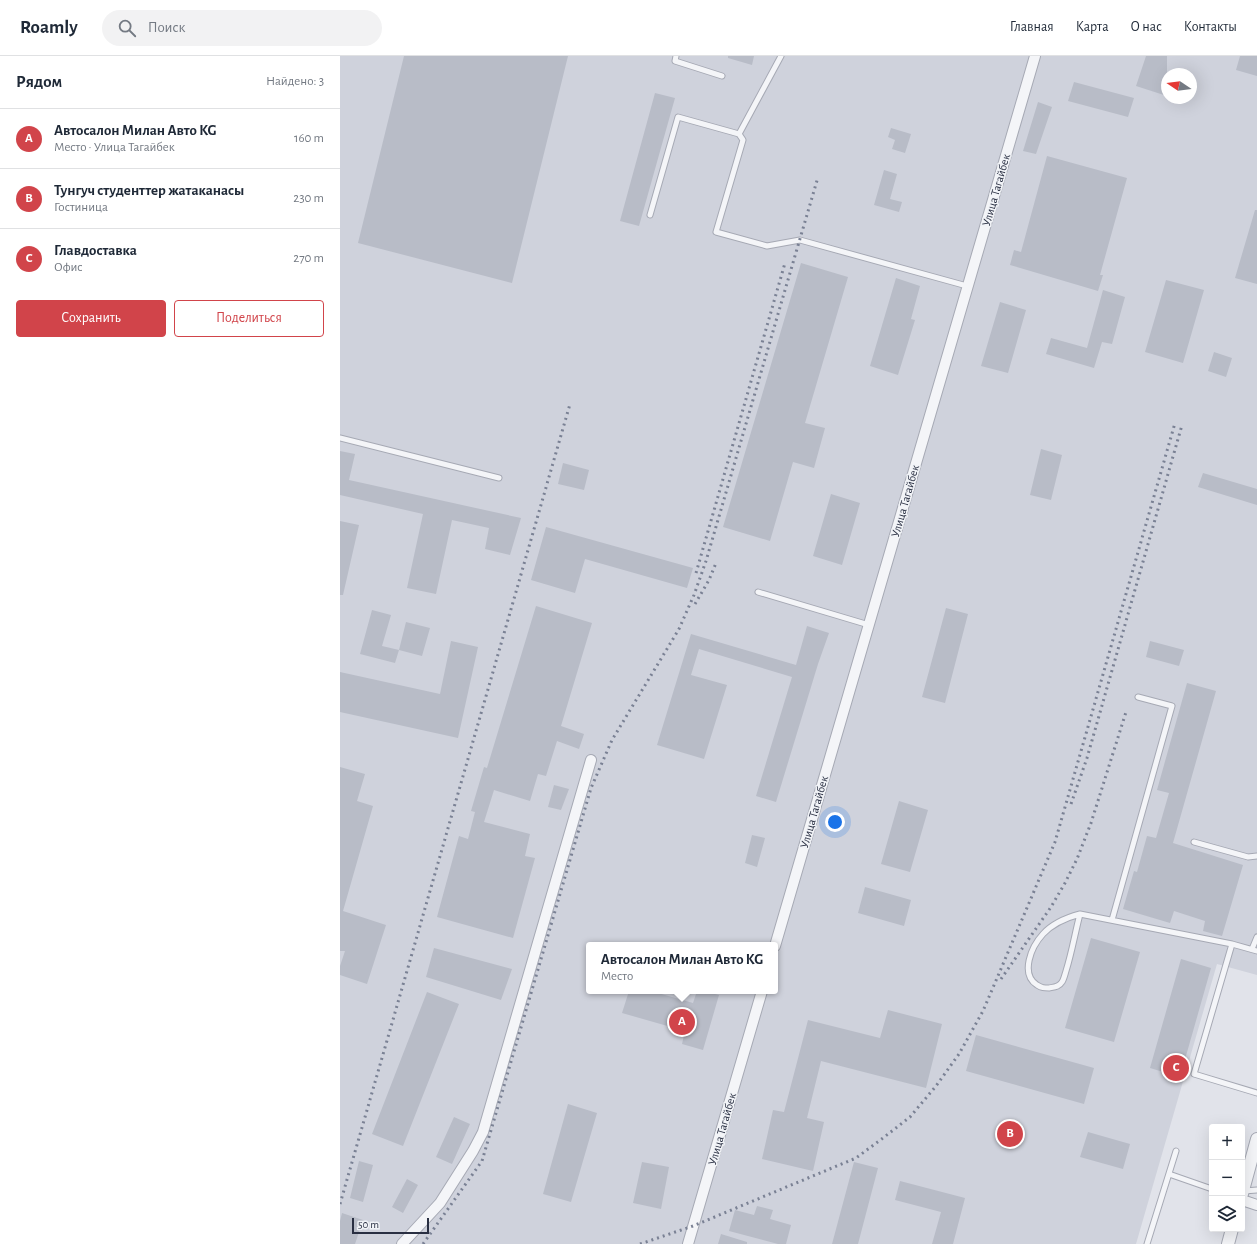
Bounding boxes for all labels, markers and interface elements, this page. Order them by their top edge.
search box [102,10,382,46]
icon: search [116,17,138,39]
text: Roamly [20,18,78,37]
text: Поиск [148,20,185,35]
text: Главная [1010,20,1054,34]
text: Карта [1076,20,1109,34]
text: О нас [1131,20,1162,34]
text: Контакты [1184,20,1237,34]
north arrow [1161,68,1197,104]
text: Рядом [16,73,62,90]
text: Найдено: 3 [266,75,324,88]
text: Автосалон Милан Авто KG [54,123,217,138]
text: A [25,132,33,145]
text: 160 m [294,132,324,145]
text: Место · Улица Тагайбек [54,141,175,154]
street label: Улица Тагайбек [980,152,1012,228]
text: Тунгуч студенттер жатаканасы [54,183,244,198]
text: B [25,192,33,205]
text: 230 m [293,192,324,205]
text: Гостиница [54,201,108,214]
text: Главдоставка [54,243,137,258]
text: C [26,252,32,265]
text: 270 m [293,252,324,265]
text: Офис [54,261,83,274]
button: Сохранить [16,300,166,337]
button: Поделиться [174,300,324,337]
street label: Улица Тагайбек [889,463,921,539]
street label: Улица Тагайбек [798,774,830,850]
your location [825,812,845,832]
popup [586,942,778,994]
text: Автосалон Милан Авто KG [601,952,763,967]
text: Место [601,970,633,983]
pin: A [669,1007,695,1037]
pin: C [1163,1053,1189,1083]
street label: Улица Тагайбек [706,1091,738,1167]
pin: B [997,1119,1023,1149]
map controls [1209,1124,1245,1232]
button: + [1209,1124,1245,1160]
button: − [1209,1160,1245,1196]
button: layers [1209,1196,1245,1232]
scale bar [352,1216,429,1235]
text: 50 m [358,1219,379,1230]

